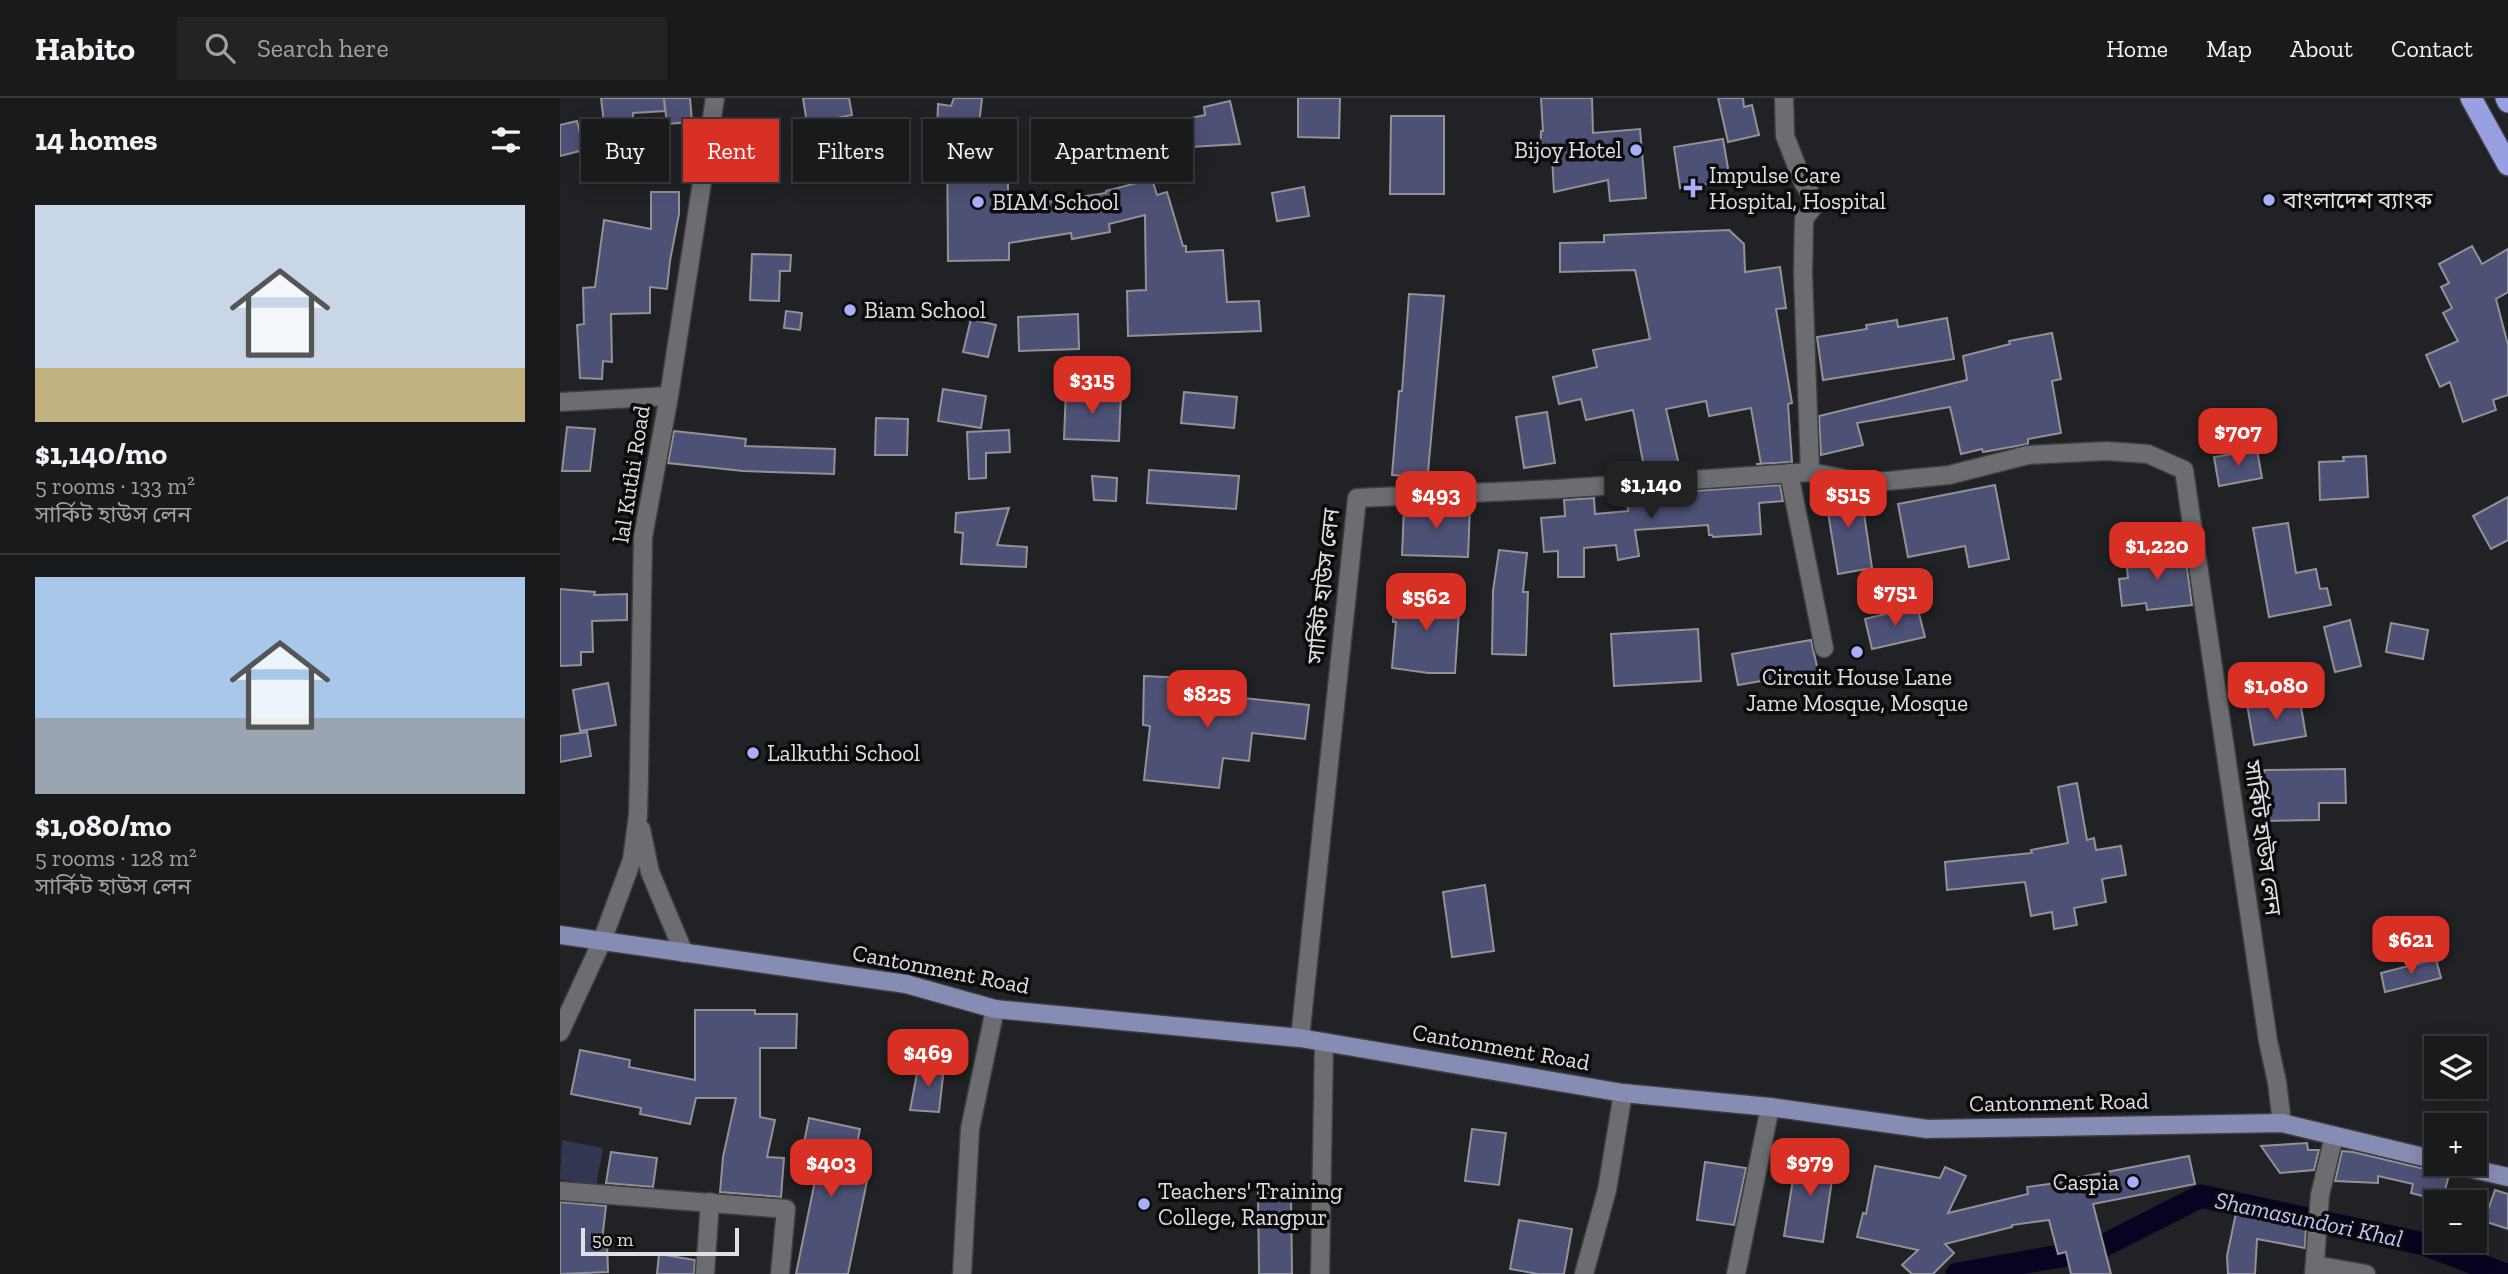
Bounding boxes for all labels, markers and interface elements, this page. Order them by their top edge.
search box [177,17,667,80]
text: Habito [35,29,135,68]
icon: search [201,29,239,67]
text: Search here [257,32,389,64]
text: Home [2106,34,2168,63]
text: Map [2206,34,2252,63]
text: About [2290,34,2353,63]
text: Contact [2391,34,2473,63]
chip: Buy [581,119,669,182]
chip: Rent [683,119,779,182]
chip: Filters [793,119,909,182]
chip: New [923,119,1017,182]
chip: Apartment [1031,119,1193,182]
icon: filters [487,121,525,159]
text: 14 homes [35,122,158,158]
place label: Bijoy Hotel [1514,136,1622,164]
marker: Bijoy Hotel [1628,142,1644,158]
place label: Impulse Care Hospital, Hospital [1709,161,1886,215]
marker: Impulse Care Hospital, Hospital [1683,178,1703,198]
place label: বাংলাদেশ ব্যাংক [2282,186,2433,214]
place label: BIAM School [992,188,1119,216]
marker: বাংলাদেশ ব্যাংক [2261,192,2277,208]
marker: BIAM School [970,194,986,210]
icon: home [217,250,343,376]
place label: Biam School [864,296,986,324]
marker: Biam School [842,302,858,318]
pin: $315 [1051,356,1133,416]
text: $315 [1070,365,1114,393]
street label: lal Kuthi Road [606,403,656,545]
pin: $707 [2197,408,2279,468]
text: $707 [2214,417,2262,445]
text: $1,140/mo [35,436,167,472]
pin: $1,140 [1594,462,1708,521]
text: $1,140 [1620,470,1682,498]
pin: $515 [1807,470,1889,530]
text: 5 rooms · 133 m² [35,472,195,500]
pin: $493 [1395,472,1477,531]
text: $515 [1826,479,1870,507]
text: $493 [1412,480,1460,508]
text: সার্কিট হাউস লেন [35,500,191,528]
street label: সার্কিট হাউস লেন [1301,506,1345,666]
pin: $1,220 [2100,522,2214,582]
text: $1,220 [2125,531,2189,559]
pin: $751 [1854,568,1936,628]
pin: $562 [1385,574,1467,633]
text: $751 [1873,577,1917,605]
text: $562 [1402,582,1450,610]
icon: home [217,622,343,748]
marker: Circuit House Lane Jame Mosque, Mosque [1849,644,1865,660]
pin: $1,080 [2219,662,2333,722]
place label: Circuit House Lane Jame Mosque, Mosque [1746,663,1968,717]
pin: $825 [1166,670,1248,730]
text: $1,080 [2244,671,2308,699]
text: $825 [1183,679,1231,707]
place label: Lalkuthi School [767,739,920,767]
marker: Lalkuthi School [745,745,761,761]
street label: সার্কিট হাউস লেন [2238,758,2288,918]
text: $1,080/mo [35,808,171,844]
text: 5 rooms · 128 m² [35,844,197,872]
text: সার্কিট হাউস লেন [35,872,191,900]
pin: $621 [2370,916,2452,976]
text: $621 [2388,925,2434,953]
street label: Cantonment Road [850,938,1032,1000]
street label: Cantonment Road [1410,1018,1592,1076]
pin: $469 [887,1030,969,1089]
map controls [2424,1036,2487,1253]
button: layers [2424,1036,2487,1099]
text: $469 [903,1038,953,1066]
street label: Cantonment Road [1969,1086,2149,1118]
button: + [2424,1113,2487,1176]
pin: $979 [1769,1138,1851,1198]
pin: $403 [790,1140,872,1199]
text: $979 [1786,1147,1834,1175]
text: $403 [806,1148,856,1176]
place label: Caspia [2053,1168,2119,1196]
marker: Caspia [2125,1174,2141,1190]
place label: Teachers' Training College, Rangpur [1158,1177,1343,1231]
water label: Shamasundori Khal [2212,1185,2406,1253]
button: − [2424,1190,2487,1253]
marker: Teachers' Training College, Rangpur [1136,1196,1152,1212]
scale bar [581,1225,738,1257]
text: 50 m [592,1228,633,1251]

